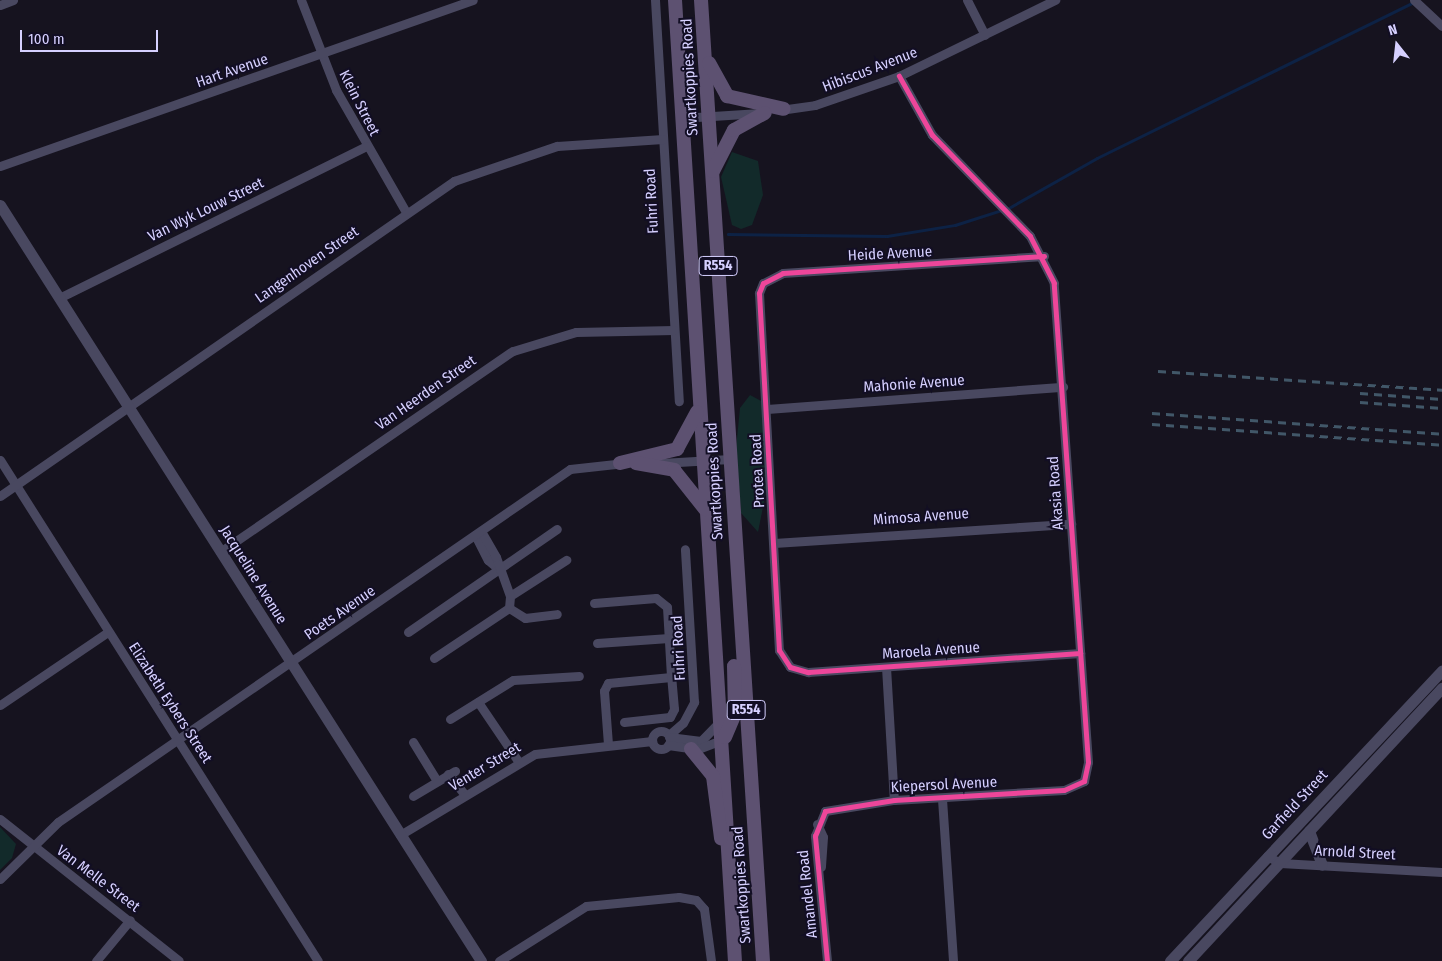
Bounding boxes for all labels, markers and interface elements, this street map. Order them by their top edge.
street label: Swartkoppies Road [678,18,702,136]
scale bar [22,20,160,52]
north arrow [1372,20,1422,70]
text: N [1386,21,1399,39]
text: 100 m [28,30,65,48]
street label: Hibiscus Avenue [820,44,920,96]
street label: Hart Avenue [194,50,270,92]
street label: Klein Street [335,67,383,139]
street label: Fuhri Road [641,168,663,234]
street label: Van Wyk Louw Street [145,174,267,246]
street label: Langenhoven Street [252,223,362,307]
street label: Heide Avenue [847,243,933,265]
road number: R554 [698,255,738,278]
street label: Van Heerden Street [372,352,480,434]
street label: Mahonie Avenue [863,371,965,397]
street label: Swartkoppies Road [703,422,727,540]
street label: Protea Road [747,433,769,509]
street label: Akasia Road [1044,455,1068,531]
street label: Mimosa Avenue [872,505,970,529]
street label: Jacqueline Avenue [216,523,290,627]
street label: Poets Avenue [301,582,379,644]
street label: Fuhri Road [668,615,690,681]
street label: Elizabeth Eybers Street [124,639,216,767]
street label: Maroela Avenue [882,639,980,663]
road number: R554 [726,698,766,722]
street label: Venter Street [446,739,524,795]
street label: Garfield Street [1258,766,1332,844]
street label: Kiepersol Avenue [890,773,998,797]
street label: Swartkoppies Road [729,826,755,944]
street label: Van Melle Street [53,842,143,916]
street label: Arnold Street [1314,842,1396,864]
street label: Amandel Road [794,849,822,939]

